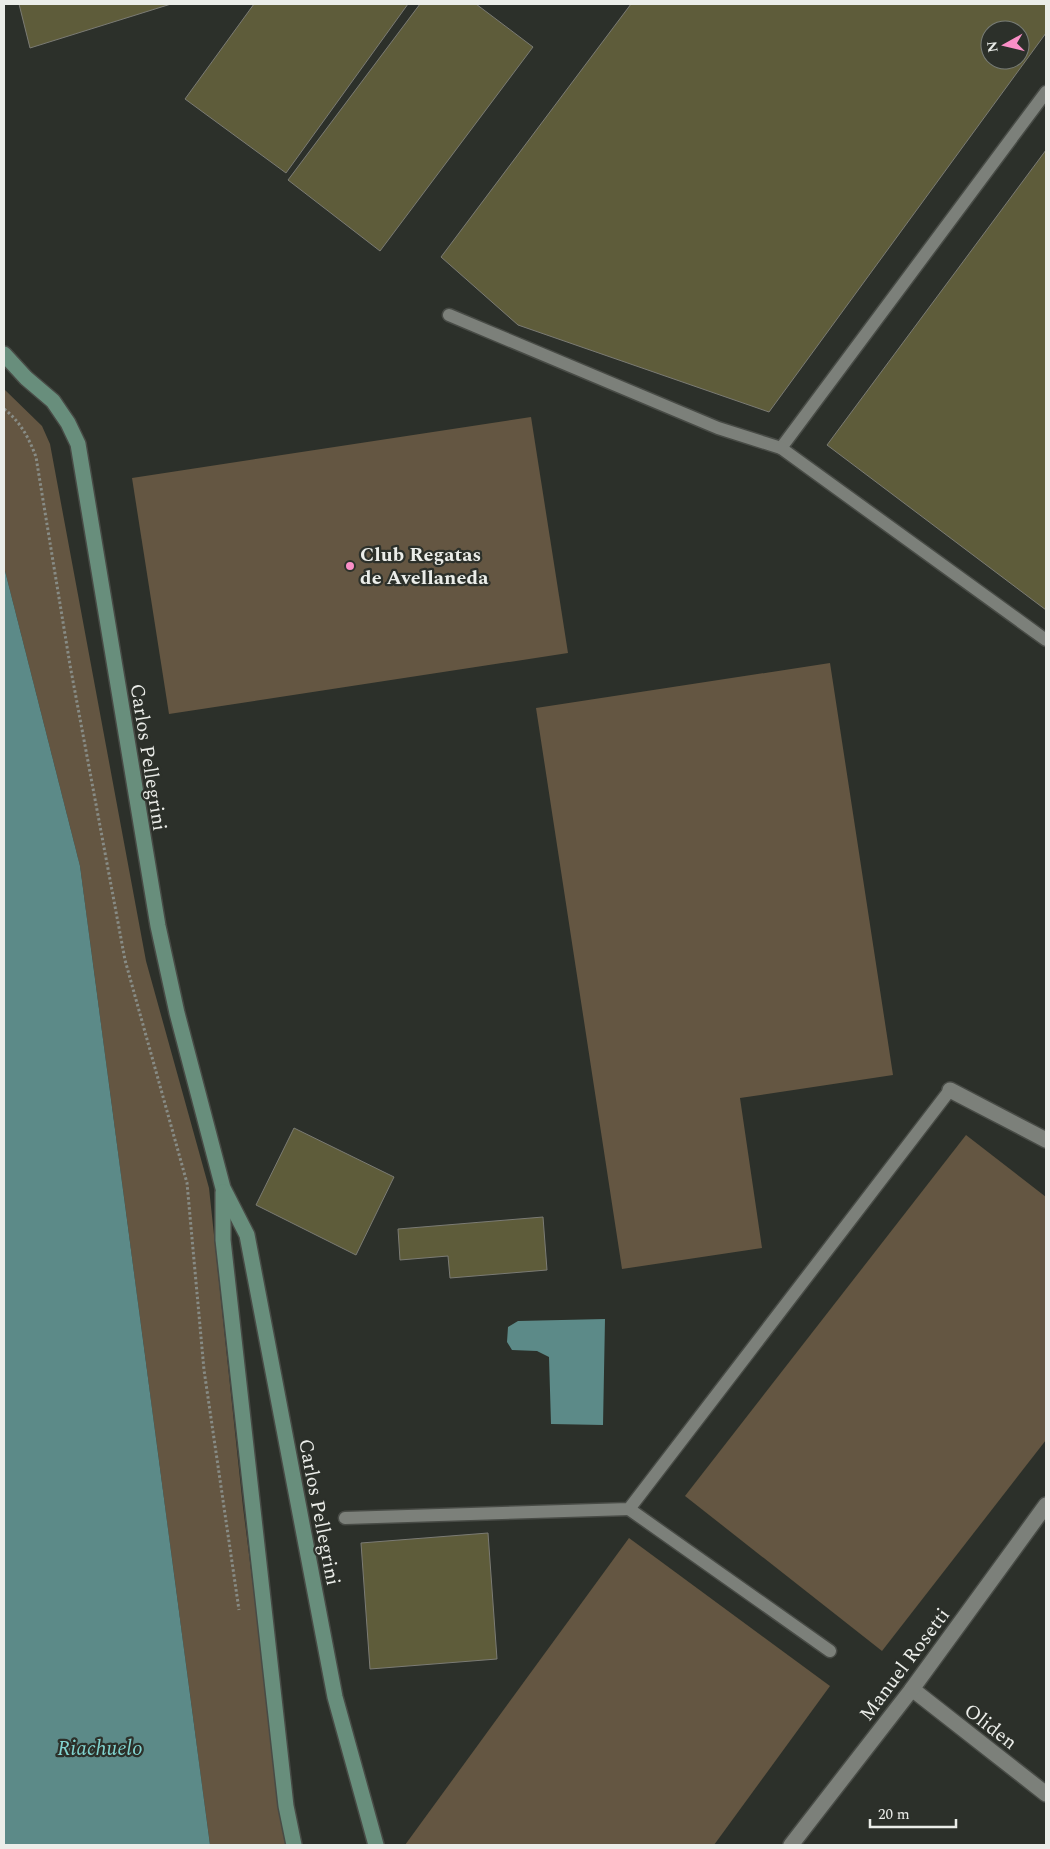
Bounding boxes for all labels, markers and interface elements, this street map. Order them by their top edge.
north arrow [980,20,1030,70]
text: N [981,40,1004,54]
place label: Club Regatas de Avellaneda [360,540,489,593]
marker: Club Regatas de Avellaneda [344,560,356,572]
street label: Carlos Pellegrini [122,681,174,833]
street label: Carlos Pellegrini [290,1436,348,1588]
street label: Manuel Rosetti [852,1602,957,1728]
street label: Oliden [957,1696,1024,1757]
water label: Riachuelo [57,1733,143,1765]
scale bar [870,1796,956,1828]
text: 20 m [878,1803,910,1826]

